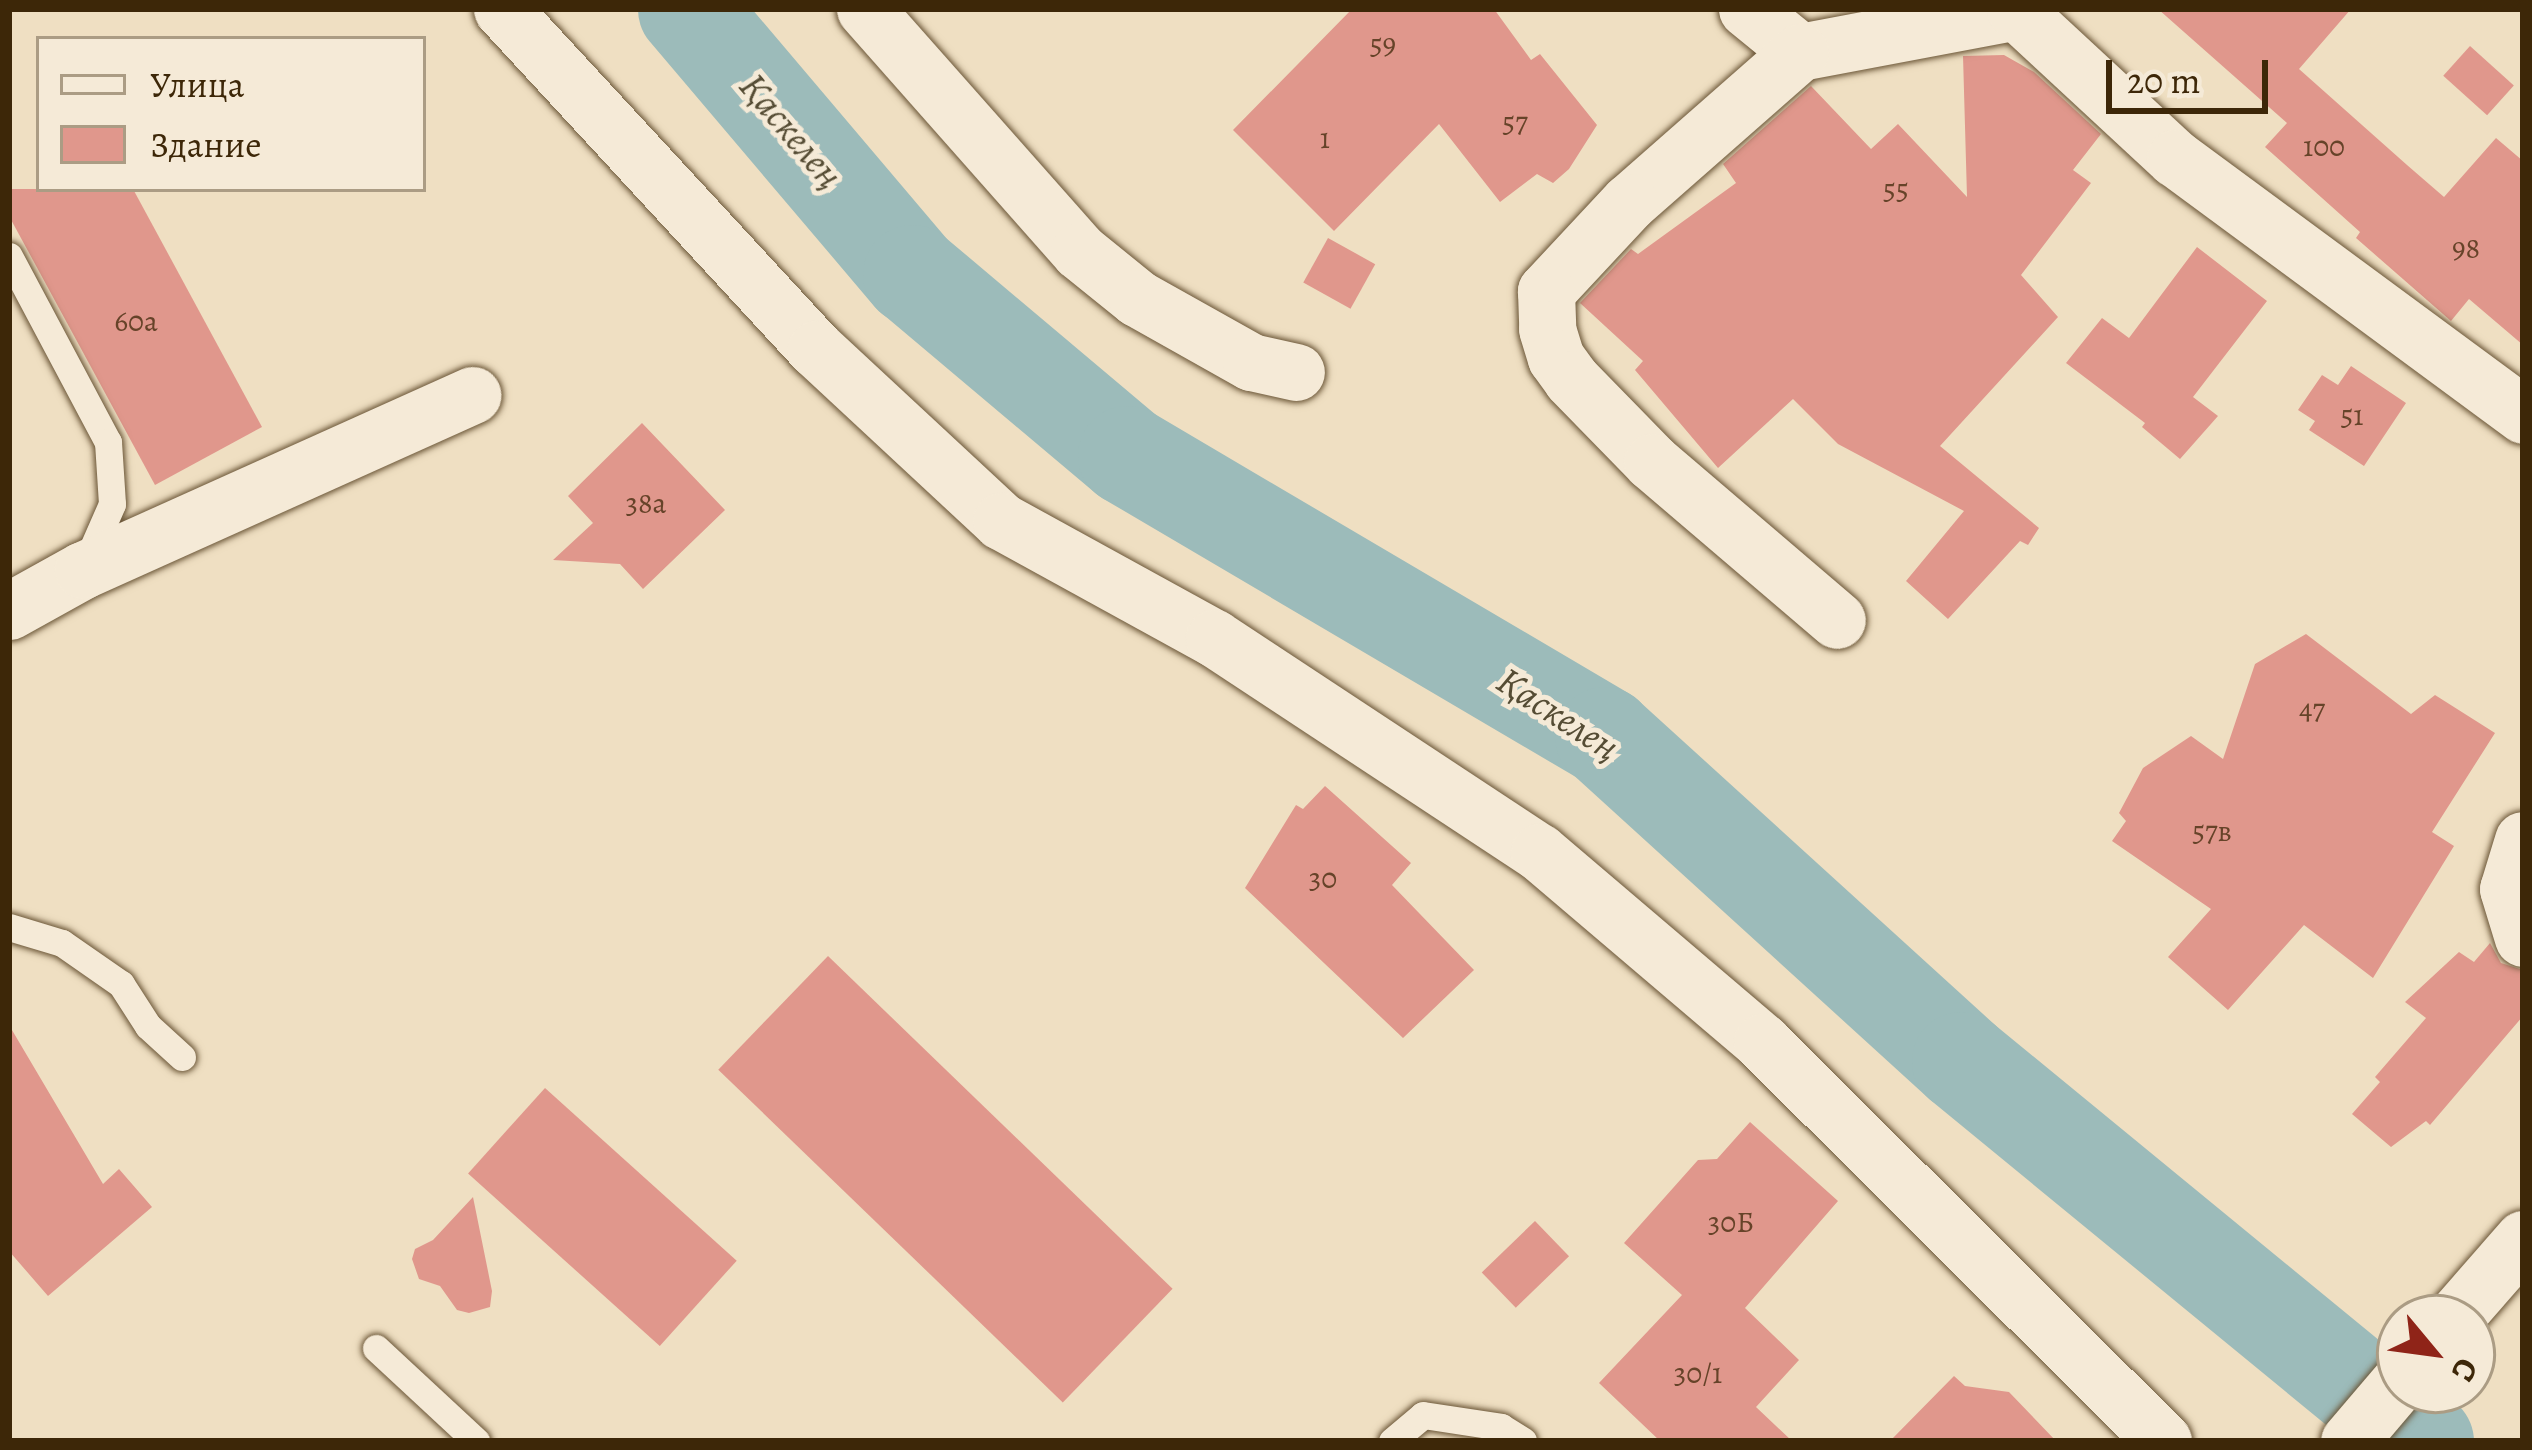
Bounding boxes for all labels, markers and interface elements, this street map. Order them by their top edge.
house number: 59 [1370,26,1396,62]
legend [36,36,426,192]
scale bar [2112,36,2274,110]
text: 20 m [2127,56,2200,105]
text: Улица [150,60,244,109]
water label: Қаскелең [729,64,853,198]
house number: 57 [1502,104,1528,140]
text: Здание [150,120,262,169]
house number: 1 [1320,120,1330,156]
house number: 100 [2303,128,2345,164]
house number: 55 [1883,171,1909,207]
house number: 98 [2452,230,2480,266]
house number: 60а [114,303,158,339]
house number: 51 [2340,397,2364,433]
house number: 38а [626,485,666,521]
water label: Қаскелең [1488,657,1628,771]
house number: 47 [2299,691,2325,727]
house number: 57в [2192,813,2232,849]
house number: 30 [1309,860,1337,896]
house number: 30Б [1708,1204,1754,1240]
north arrow [2376,1294,2496,1414]
text: С [2441,1350,2490,1390]
house number: 30/1 [1674,1355,1722,1391]

